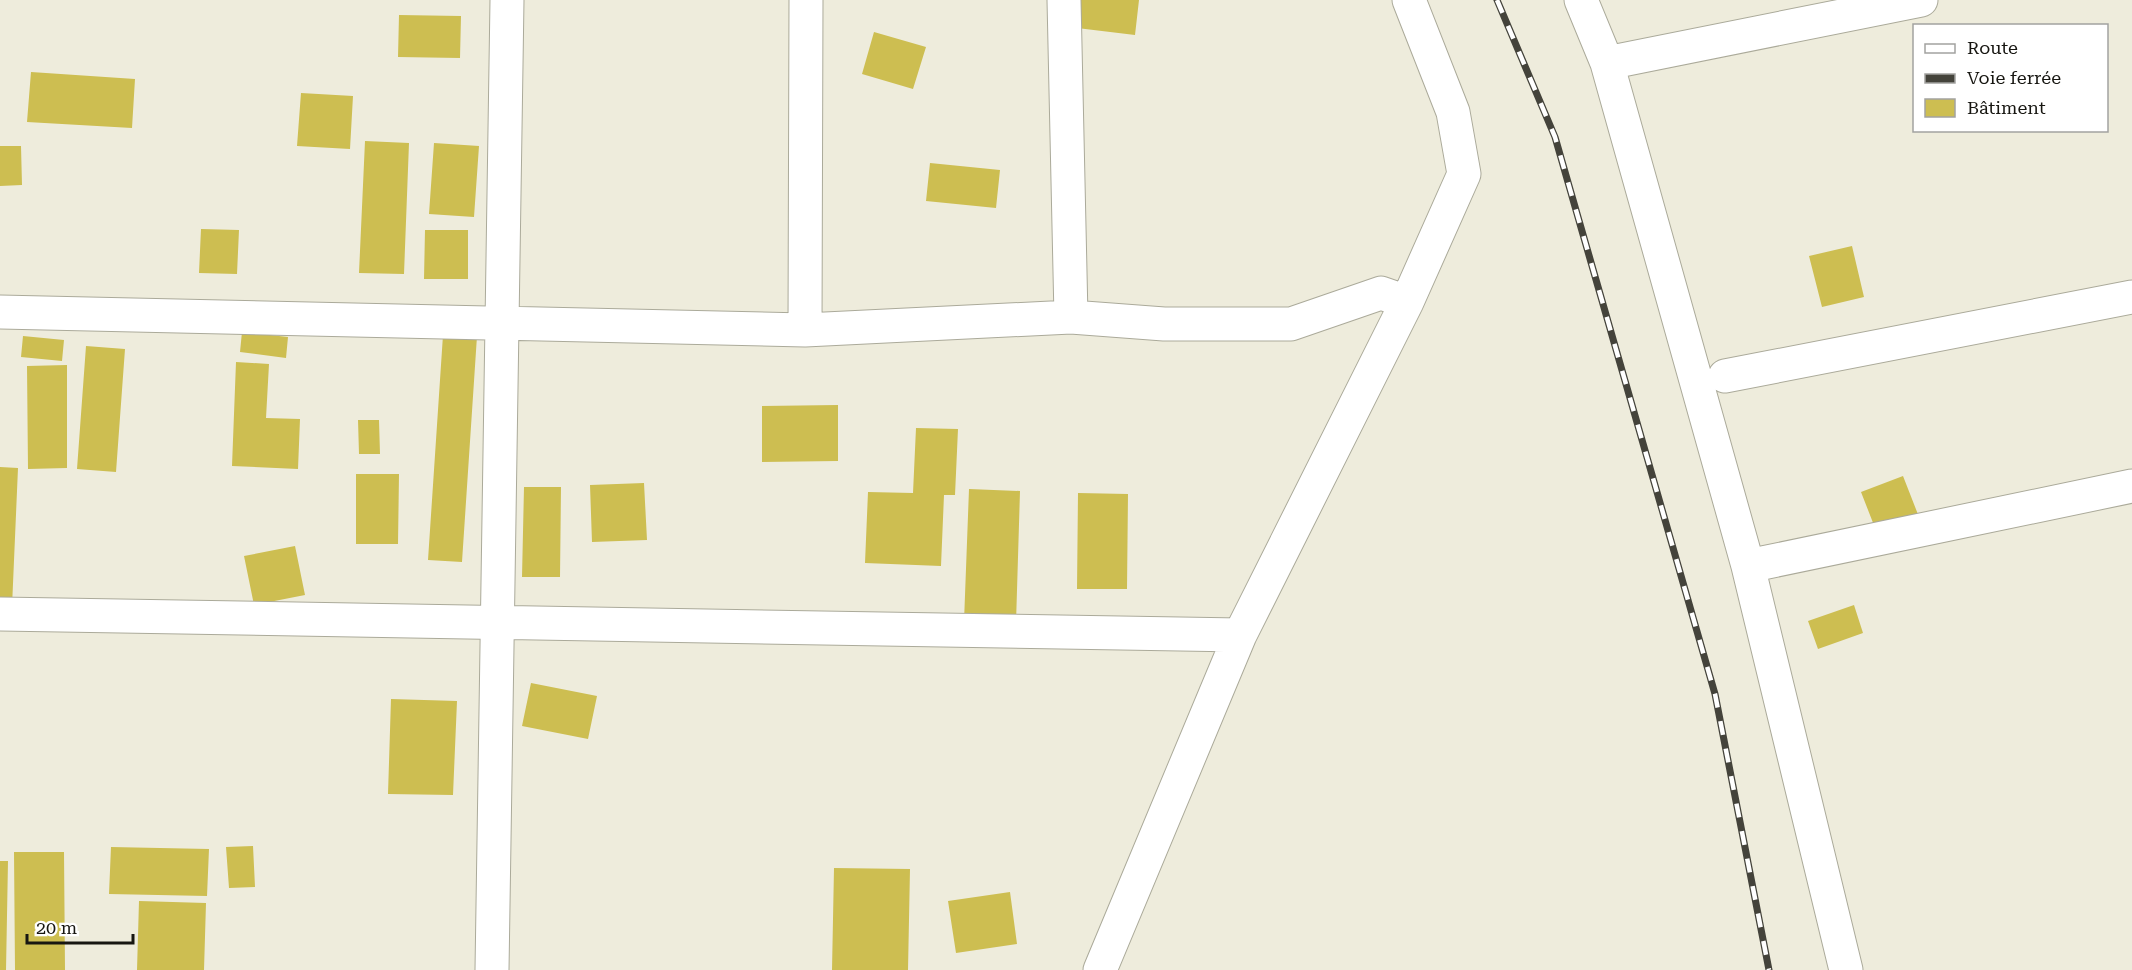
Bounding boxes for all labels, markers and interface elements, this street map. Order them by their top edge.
legend [1913,24,2108,132]
text: Route [1967,37,2018,58]
text: Voie ferrée [1967,67,2061,88]
text: Bâtiment [1967,97,2046,118]
scale bar [27,907,134,945]
text: 20 m [36,917,77,938]

